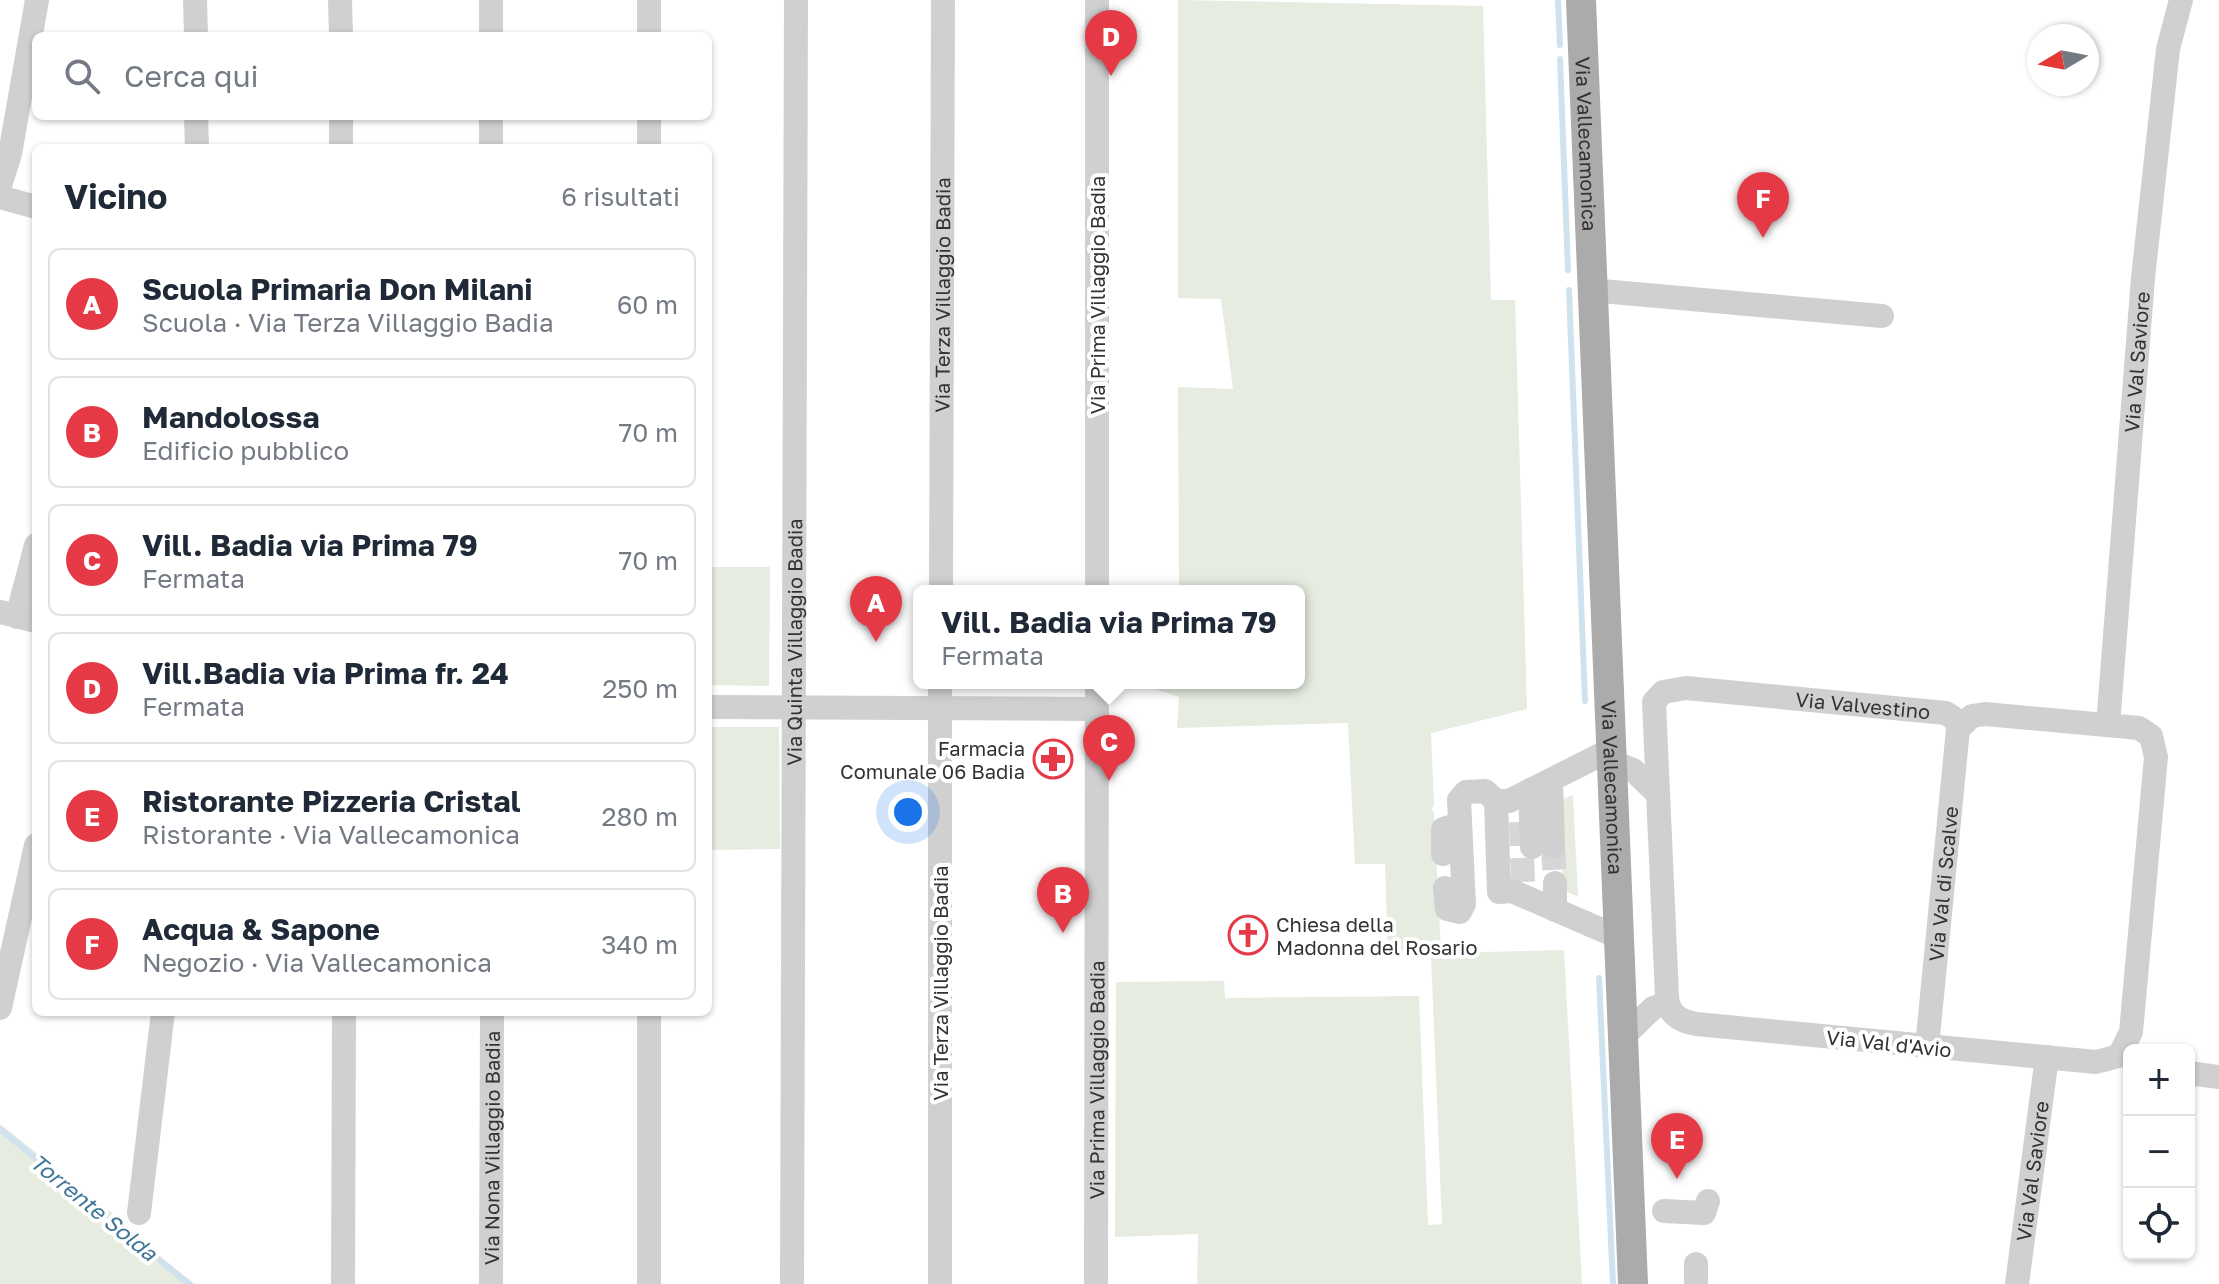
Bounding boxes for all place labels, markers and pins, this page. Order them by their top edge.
pin: D [1085,10,1137,76]
pin: F [1737,172,1789,238]
pin: A [850,576,902,642]
pin: C [1083,715,1135,781]
place label: Farmacia Comunale 06 Badia [840,736,1025,783]
pharmacy icon: Farmacia Comunale 06 Badia [1032,738,1074,780]
pin: B [1037,867,1089,933]
place label: Chiesa della Madonna del Rosario [1276,912,1477,959]
church icon: Chiesa della Madonna del Rosario [1227,914,1269,956]
pin: E [1651,1113,1703,1179]

